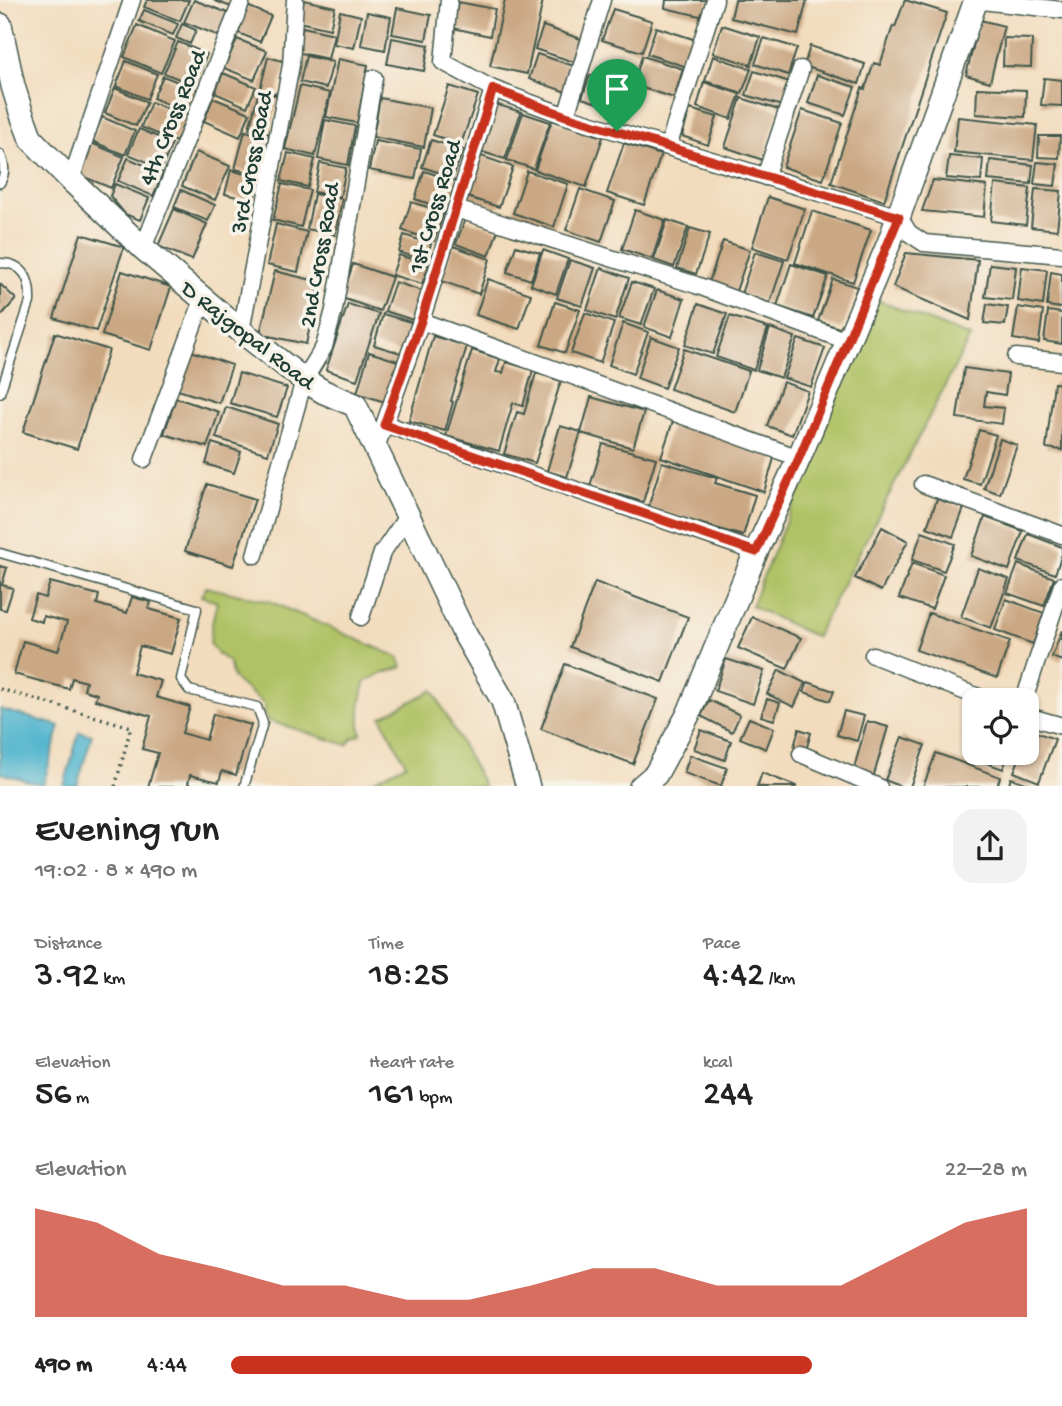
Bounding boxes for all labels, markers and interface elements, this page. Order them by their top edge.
street label: 4th Cross Road [135,45,214,190]
pin [587,59,647,131]
icon: arrive [598,70,636,108]
street label: 3rd Cross Road [226,88,281,237]
street label: 1st Cross Road [403,136,470,278]
street label: 2nd Cross Road [295,180,348,330]
street label: D Rajgopal Road [173,275,320,398]
map controls [962,688,1039,765]
button: locate [962,688,1039,765]
button: share [953,809,1027,883]
text: Evening run [35,810,219,854]
text: 19:02 · 8 × 490 m [35,858,197,885]
text: Distance [35,933,102,956]
text: Time [369,933,404,956]
text: Pace [703,933,740,956]
text: 3.92 [35,956,99,997]
text: 18:25 [369,956,449,997]
text: 4:42 [703,956,764,997]
text: km [99,968,125,991]
text: /km [764,968,795,991]
text: Elevation [35,1052,111,1075]
text: Heart rate [369,1052,454,1075]
text: kcal [703,1052,733,1075]
text: 56 [35,1075,71,1116]
text: 161 [369,1075,415,1116]
text: 244 [703,1075,753,1116]
text: m [71,1087,89,1110]
text: bpm [415,1087,452,1110]
text: Elevation [35,1157,126,1184]
text: 22–28 m [945,1157,1027,1184]
text: 490 m [35,1352,92,1379]
text: 4:44 [147,1352,187,1379]

